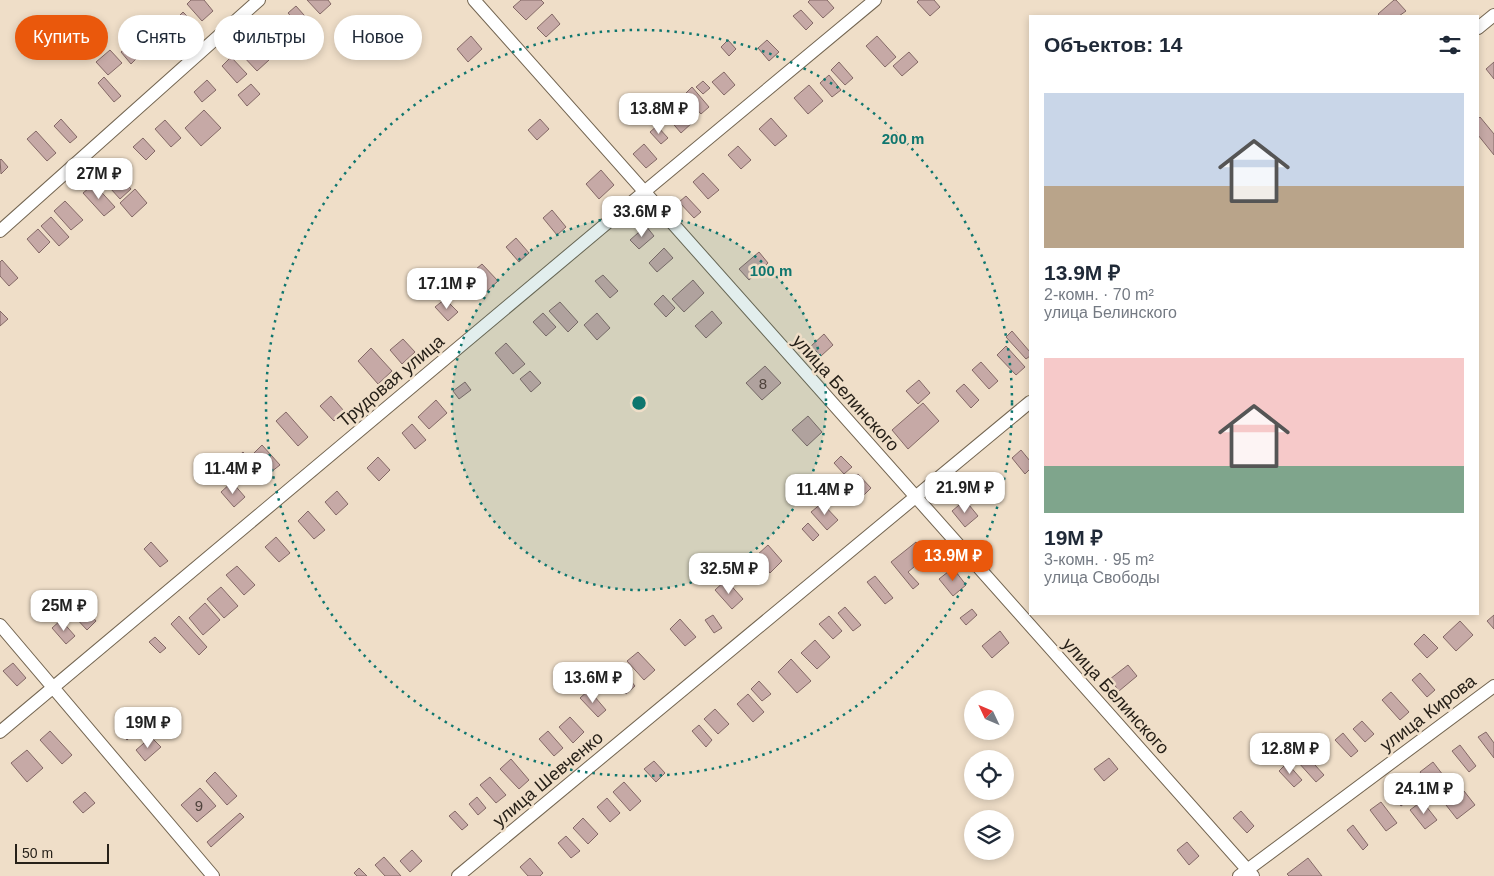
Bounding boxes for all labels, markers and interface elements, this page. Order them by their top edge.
chip: Купить [15,15,108,60]
chip: Снять [118,15,204,60]
chip: Фильтры [214,15,324,60]
chip: Новое [334,15,422,60]
icon: filters [1436,31,1464,59]
text: Объектов: 14 [1044,33,1182,56]
pin: 13.8M ₽ [613,92,705,135]
text: 13.8M ₽ [630,100,688,117]
icon: home [1209,126,1299,216]
text: 200 m [882,130,924,147]
pin: 27M ₽ [64,158,134,200]
text: 27M ₽ [77,165,121,182]
pin: 33.6M ₽ [596,196,688,238]
text: 33.6M ₽ [613,203,671,220]
text: 13.9M ₽ [1044,261,1120,284]
text: 100 m [750,262,792,279]
pin: 17.1M ₽ [401,268,493,310]
text: 17.1M ₽ [418,275,476,292]
text: 2-комн. · 70 m² [1044,286,1154,303]
text: улица Белинского [1044,304,1177,321]
street label: Трудовая улица [334,330,449,431]
street label: улица Белинского [789,331,903,455]
house number: 8 [759,375,767,392]
icon: home [1209,391,1299,481]
centre of rings [630,394,648,412]
pin: 11.4M ₽ [187,452,279,495]
text: 11.4M ₽ [204,460,262,477]
pin: 21.9M ₽ [919,472,1011,514]
pin: 11.4M ₽ [779,474,871,516]
text: 21.9M ₽ [936,479,994,496]
text: 11.4M ₽ [796,481,854,498]
text: 19M ₽ [1044,526,1103,549]
pin: 13.9M ₽ [907,540,999,582]
text: 13.9M ₽ [924,547,982,564]
text: 3-комн. · 95 m² [1044,551,1154,568]
pin: 32.5M ₽ [683,552,775,595]
text: 32.5M ₽ [700,560,758,577]
text: улица Свободы [1044,569,1160,586]
pin: 25M ₽ [29,590,99,632]
text: 25M ₽ [42,597,86,614]
street label: улица Белинского [1059,634,1173,758]
pin: 13.6M ₽ [547,662,639,704]
text: 13.6M ₽ [564,669,622,686]
street label: улица Кирова [1376,670,1480,755]
north arrow [964,690,1014,740]
map controls [964,690,1014,860]
pin: 19M ₽ [113,706,183,749]
text: 19M ₽ [126,714,170,731]
street label: улица Шевченко [489,727,607,831]
pin: 12.8M ₽ [1244,732,1336,775]
text: 12.8M ₽ [1261,740,1319,757]
button: locate [964,750,1014,800]
pin: 24.1M ₽ [1378,772,1470,815]
text: 24.1M ₽ [1395,780,1453,797]
house number: 9 [195,797,203,814]
button: layers [964,810,1014,860]
scale bar [15,841,109,864]
text: 50 m [22,845,53,861]

